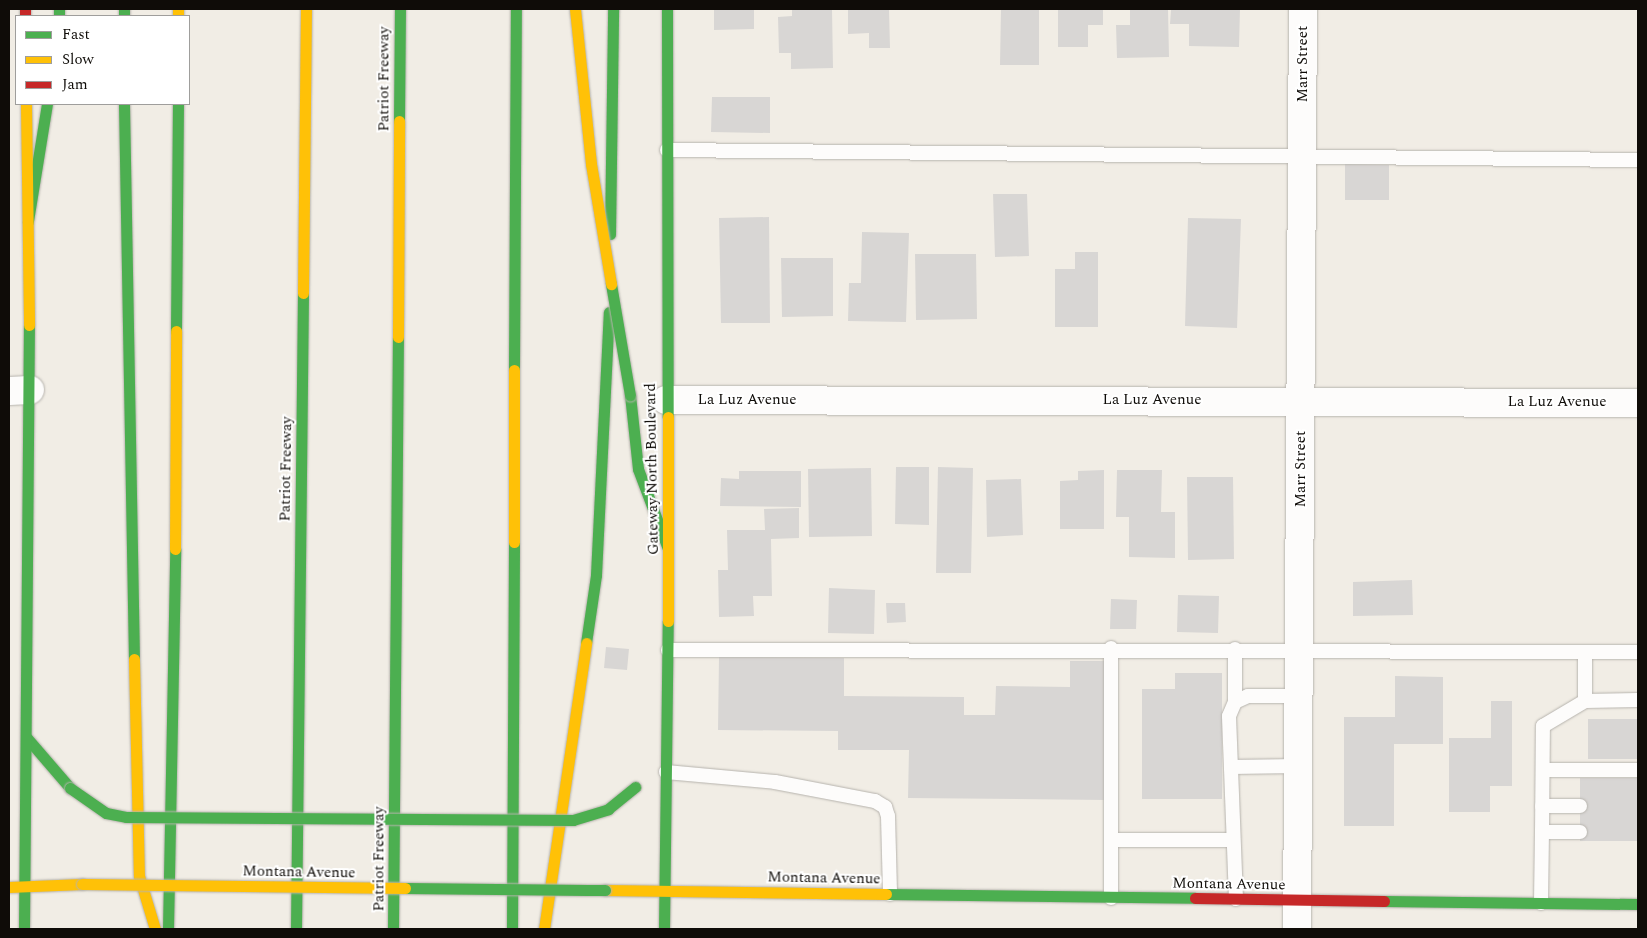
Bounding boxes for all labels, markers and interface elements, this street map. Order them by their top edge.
legend [15,15,190,105]
text: Fast [62,23,90,46]
street label: Marr Street [1294,26,1312,102]
street label: Patriot Freeway [375,27,393,131]
text: Slow [62,48,94,71]
text: Jam [62,73,88,96]
street label: Gateway North Boulevard [642,383,662,555]
street label: La Luz Avenue [698,391,796,409]
street label: La Luz Avenue [1103,391,1201,409]
street label: La Luz Avenue [1508,393,1606,411]
street label: Patriot Freeway [276,416,296,522]
street label: Marr Street [1292,431,1310,507]
street label: Patriot Freeway [370,807,388,911]
street label: Montana Avenue [242,862,356,882]
street label: Montana Avenue [767,868,881,888]
street label: Montana Avenue [1172,874,1286,894]

